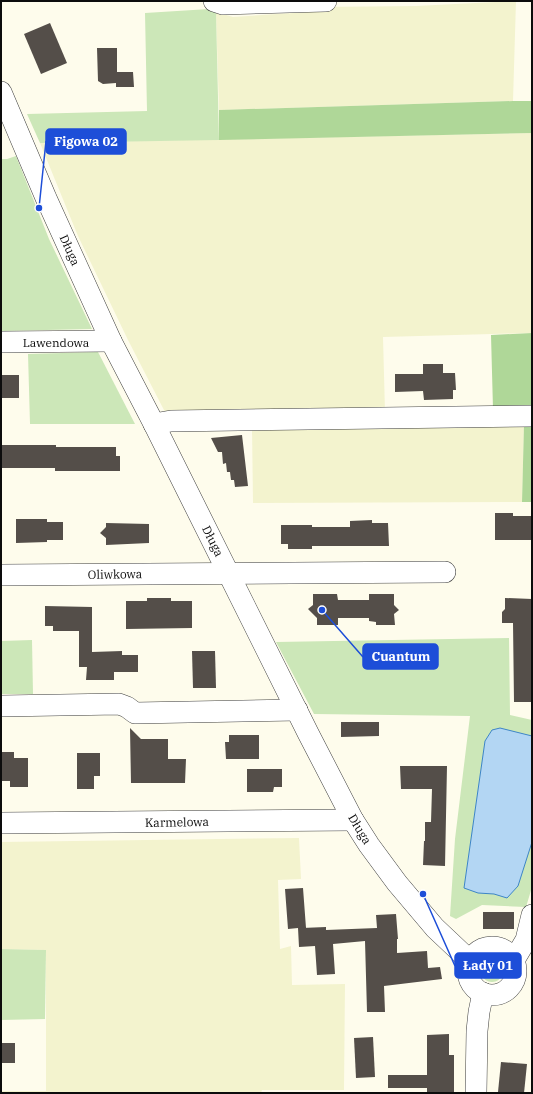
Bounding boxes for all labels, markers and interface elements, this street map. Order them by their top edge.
callout: Figowa 02 [46,129,126,154]
text: Figowa 02 [54,133,118,150]
street label: Długa [57,232,84,268]
street label: Lawendowa [23,335,90,350]
street label: Długa [199,523,227,559]
street label: Oliwkowa [88,566,143,582]
callout: Cuantum [363,644,438,669]
text: Cuantum [372,648,431,665]
street label: Długa [345,811,375,847]
street label: Karmelowa [145,814,210,830]
callout: Łady 01 [455,953,521,978]
text: Łady 01 [463,957,513,974]

